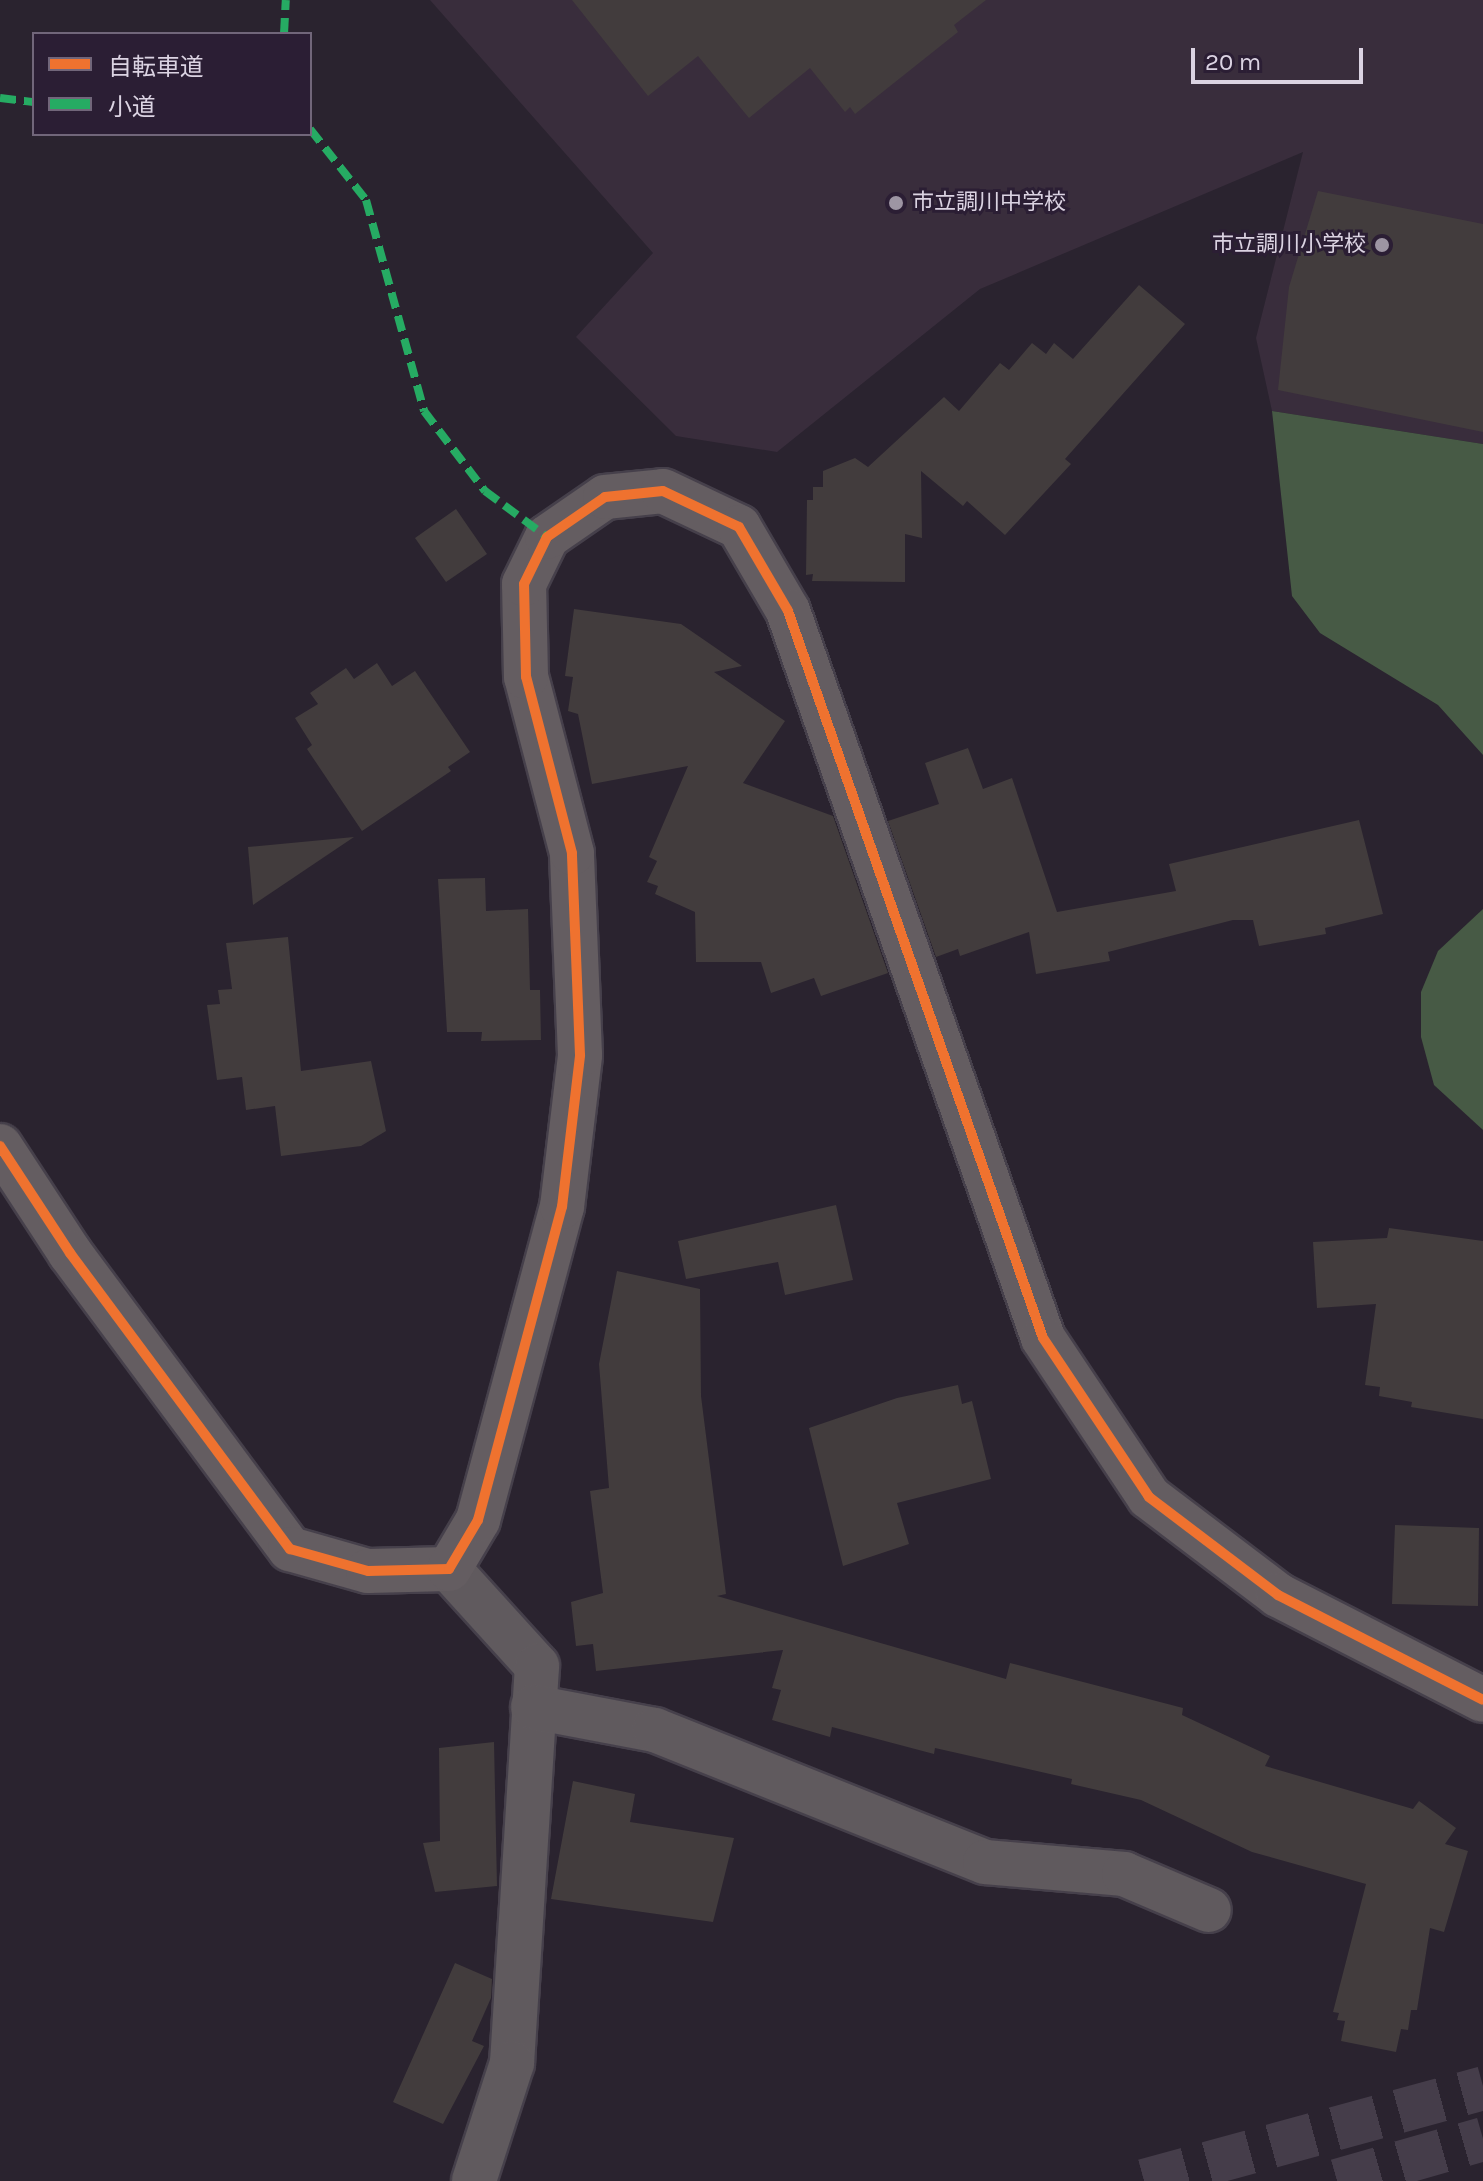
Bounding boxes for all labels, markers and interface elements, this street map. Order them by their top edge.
legend [32,32,312,136]
scale bar [1195,32,1367,82]
text: 20 m [1205,48,1261,76]
text: 自転車道 [108,53,204,81]
text: 小道 [108,93,156,121]
place label: 市立調川中学校 [912,190,1066,216]
marker: 市立調川中学校 [887,194,905,212]
place label: 市立調川小学校 [1212,232,1366,258]
marker: 市立調川小学校 [1373,236,1391,254]

